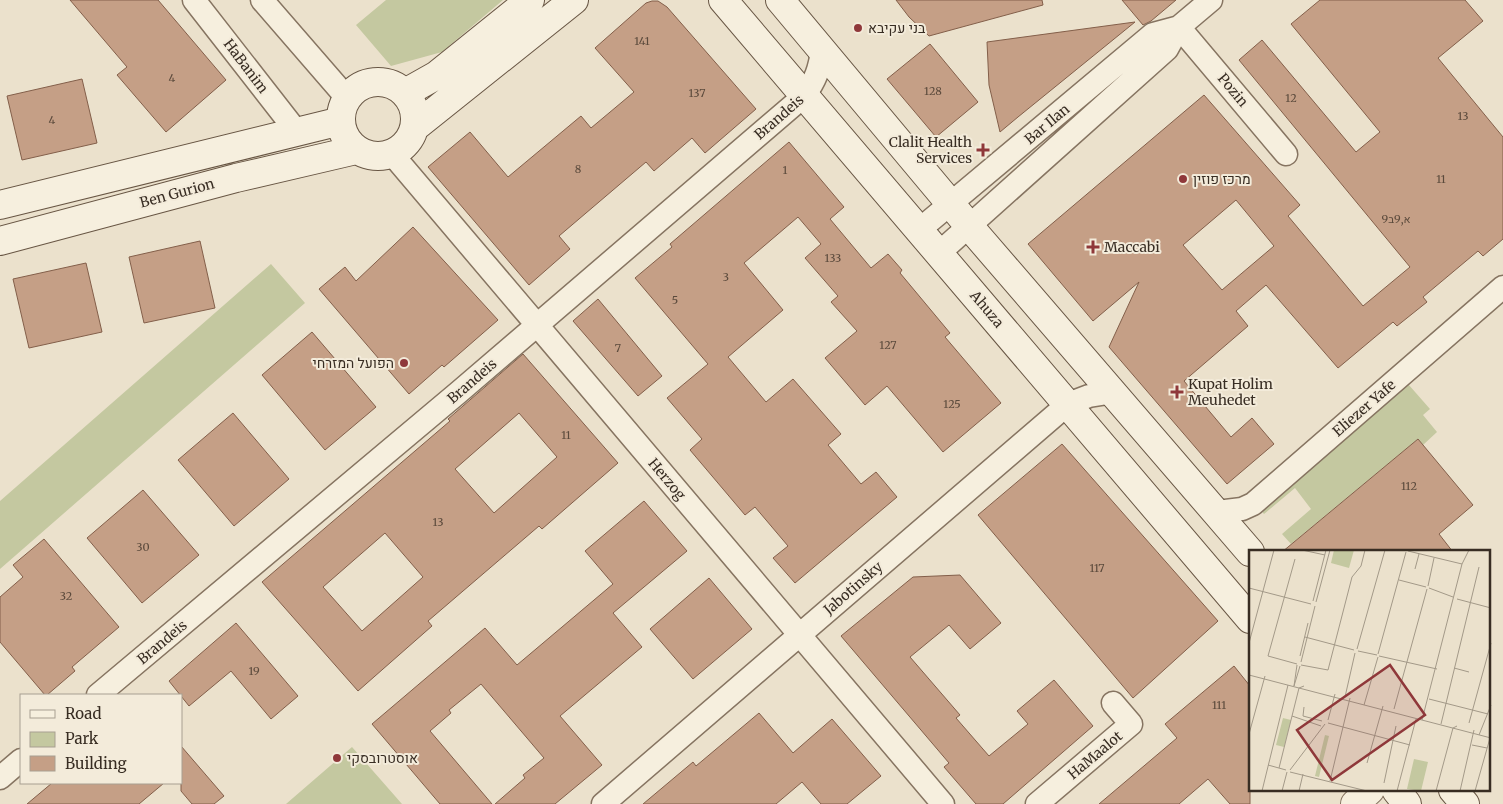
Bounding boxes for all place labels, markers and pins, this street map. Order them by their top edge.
place label: בני עקיבא [868,19,926,37]
marker: בני עקיבא [852,22,864,34]
place label: Clalit Health Services [889,133,972,167]
marker: Clalit Health Services [976,143,990,157]
place label: מרכז פוזין [1193,170,1251,188]
marker: מרכז פוזין [1177,173,1189,185]
place label: Maccabi [1104,238,1160,256]
marker: Maccabi [1086,240,1100,254]
place label: הפועל המזרחי [313,354,394,372]
marker: הפועל המזרחי [398,357,410,369]
place label: Kupat Holim Meuhedet [1188,375,1273,409]
marker: Kupat Holim Meuhedet [1170,385,1184,399]
place label: אוסטרובסקי [347,749,418,767]
marker: אוסטרובסקי [331,752,343,764]

